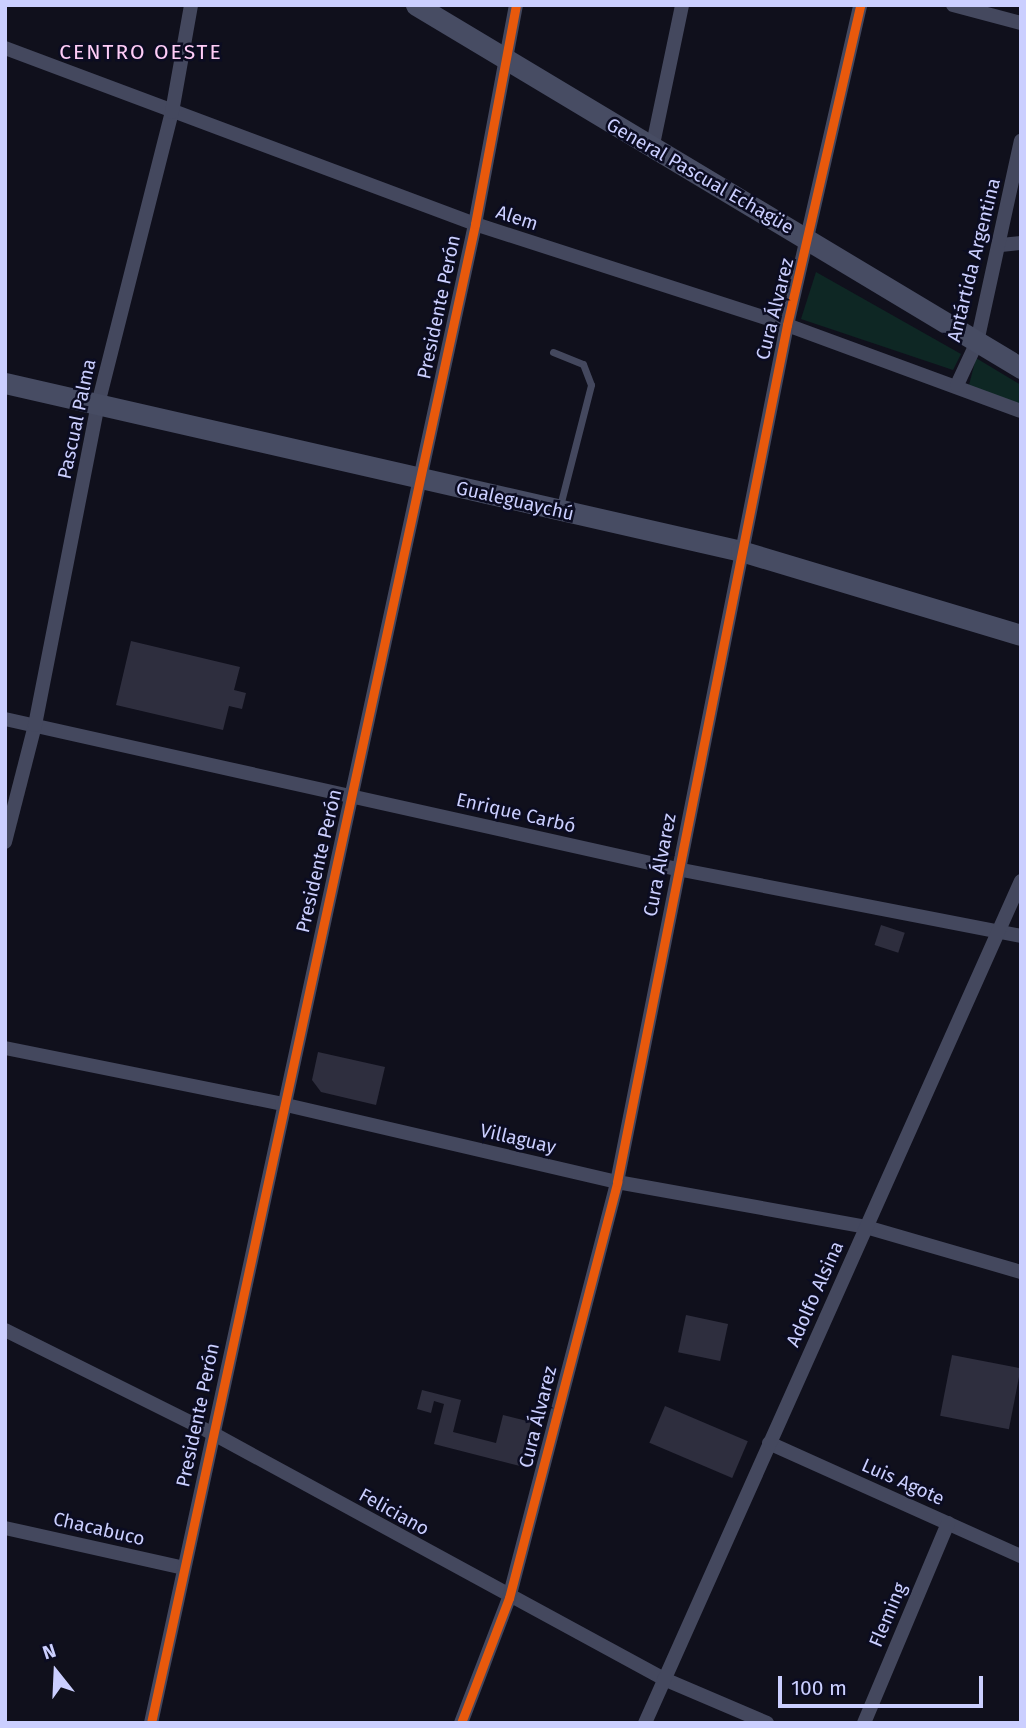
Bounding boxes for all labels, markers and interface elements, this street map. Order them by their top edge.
district label: CENTRO OESTE [61,39,221,65]
street label: General Pascual Echagüe [602,113,798,239]
street label: Antártida Argentina [943,176,1005,344]
street label: Alem [493,201,541,235]
street label: Presidente Perón [413,233,465,381]
street label: Cura Álvarez [751,256,799,362]
street label: Pascual Palma [53,357,101,481]
street label: Gualeguaychú [454,476,576,526]
street label: Presidente Perón [291,787,347,935]
street label: Enrique Carbó [454,788,578,838]
street label: Cura Álvarez [639,812,681,918]
street label: Villaguay [478,1119,558,1159]
street label: Adolfo Alsina [782,1238,848,1350]
street label: Presidente Perón [172,1341,224,1489]
street label: Cura Álvarez [514,1364,562,1470]
street label: Luis Agote [858,1454,948,1510]
street label: Feliciano [355,1483,433,1541]
street label: Chacabuco [51,1507,147,1551]
street label: Fleming [864,1579,912,1651]
north arrow [21,1637,91,1707]
text: N [40,1639,59,1664]
scale bar [781,1662,986,1706]
text: 100 m [791,1675,847,1701]

